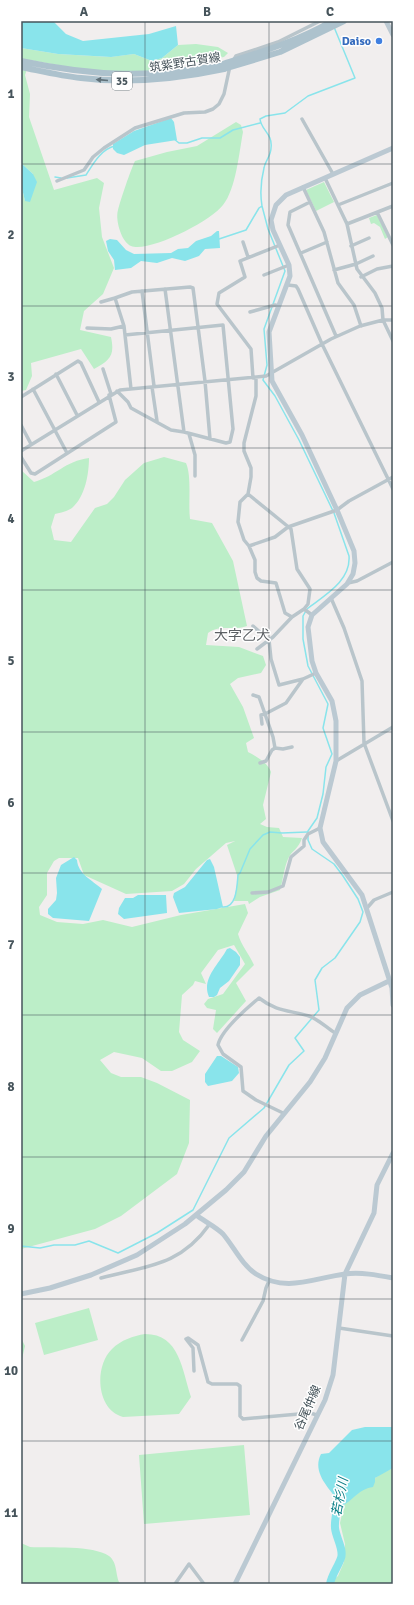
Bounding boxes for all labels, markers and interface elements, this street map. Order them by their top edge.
text: A [80,4,89,20]
text: B [203,4,211,20]
text: C [326,4,334,20]
place label: Daiso [342,34,371,49]
marker: Daiso [374,36,384,46]
street label: 筑紫野古賀線 [148,50,222,76]
road number: 35 [112,72,132,90]
one-way arrow [96,77,108,83]
text: 1 [7,86,15,102]
text: 2 [7,227,15,243]
text: 3 [7,369,15,385]
text: 4 [7,511,15,527]
district label: 大字乙犬 [214,627,270,644]
text: 5 [7,653,15,669]
text: 6 [7,795,15,811]
text: 7 [7,937,15,953]
text: 8 [7,1079,15,1095]
text: 9 [7,1221,15,1237]
text: 10 [4,1363,18,1379]
street label: 谷尾仲線 [291,1383,325,1433]
water label: 若杉川 [328,1474,352,1518]
text: 11 [4,1505,18,1521]

